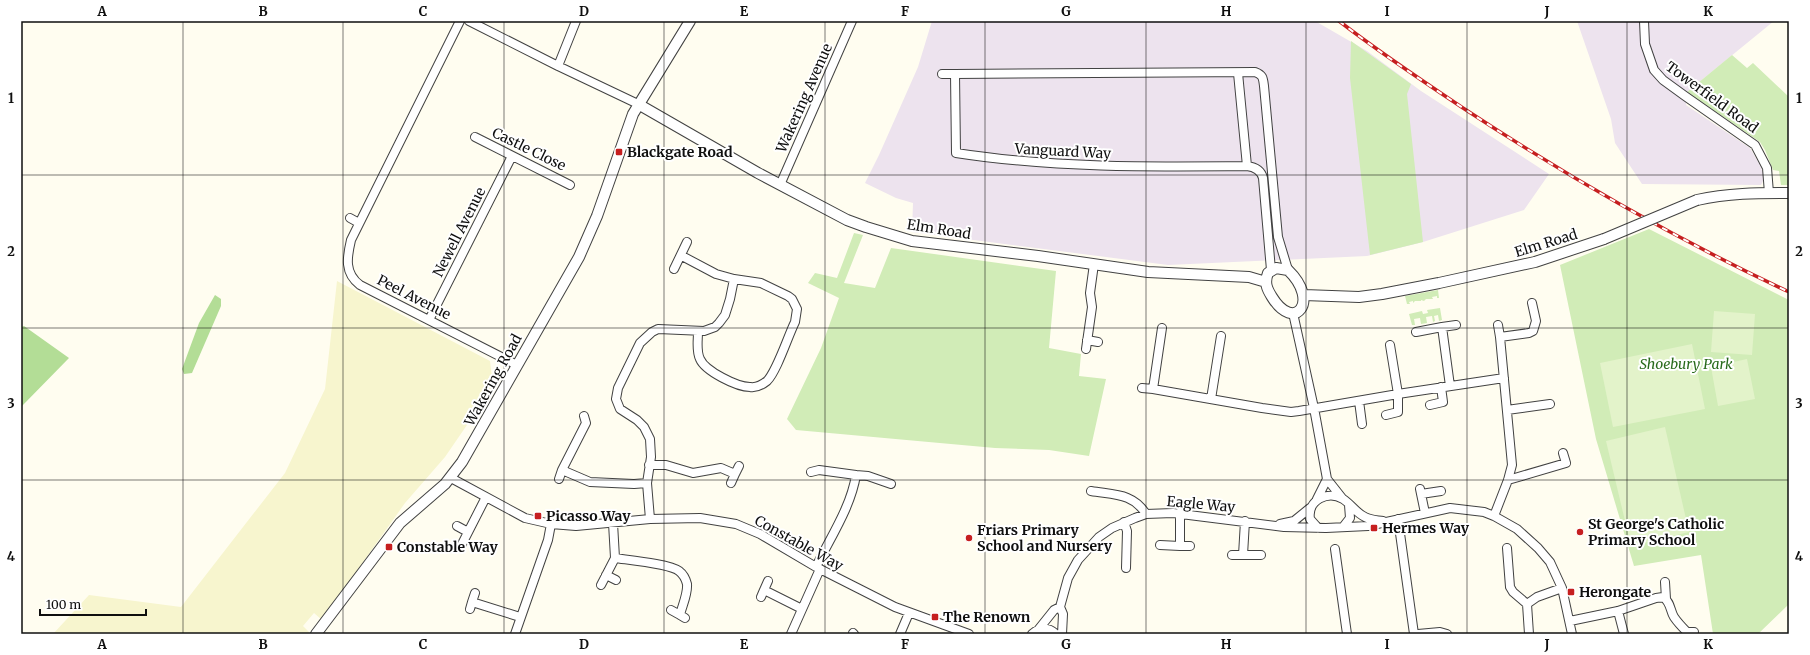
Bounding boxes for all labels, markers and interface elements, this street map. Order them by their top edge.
text: A [96,3,107,20]
text: B [258,3,268,20]
text: C [419,3,428,20]
text: D [579,3,589,20]
text: E [740,3,749,20]
text: F [901,3,909,20]
text: G [1061,3,1071,20]
text: H [1221,3,1232,20]
text: I [1384,3,1390,20]
text: J [1543,3,1550,20]
text: K [1703,3,1713,20]
street label: Wakering Avenue [771,41,836,156]
street label: Towerfield Road [1662,57,1762,137]
text: 1 [8,90,14,107]
text: 1 [1796,90,1802,107]
street label: Castle Close [489,123,569,175]
street label: Vanguard Way [1013,139,1112,163]
place label: Blackgate Road [627,143,733,161]
marker: Blackgate Road [614,147,624,157]
street label: Newell Avenue [429,184,489,280]
street label: Elm Road [906,215,973,243]
street label: Elm Road [1512,225,1580,261]
text: 2 [7,243,15,260]
text: 2 [1795,243,1803,260]
street label: Peel Avenue [374,271,454,323]
street label: Wakering Road [460,330,526,430]
park label: Shoebury Park [1639,355,1733,373]
text: 3 [7,395,15,412]
text: 3 [1795,395,1803,412]
street label: Eagle Way [1166,492,1237,516]
place label: Picasso Way [546,507,631,525]
marker: Picasso Way [533,511,543,521]
street label: Constable Way [752,511,847,575]
place label: St George's Catholic Primary School [1588,515,1724,549]
place label: Hermes Way [1382,519,1470,537]
place label: Friars Primary School and Nursery [977,521,1113,555]
marker: Hermes Way [1369,523,1379,533]
marker: St George's Catholic Primary School [1575,527,1585,537]
marker: Friars Primary School and Nursery [964,533,974,543]
place label: Constable Way [397,538,499,556]
marker: Constable Way [384,542,394,552]
text: 4 [7,548,16,565]
text: 4 [1795,548,1804,565]
place label: Herongate [1579,583,1652,601]
marker: Herongate [1566,587,1576,597]
scale bar [40,591,146,617]
text: 100 m [46,597,81,612]
place label: The Renown [943,608,1031,626]
marker: The Renown [930,612,940,622]
text: A [96,636,107,653]
text: B [258,636,268,653]
text: C [419,636,428,653]
text: D [579,636,589,653]
text: E [740,636,749,653]
text: F [901,636,909,653]
text: G [1061,636,1071,653]
text: H [1221,636,1232,653]
text: I [1384,636,1390,653]
text: J [1543,636,1550,653]
text: K [1703,636,1713,653]

